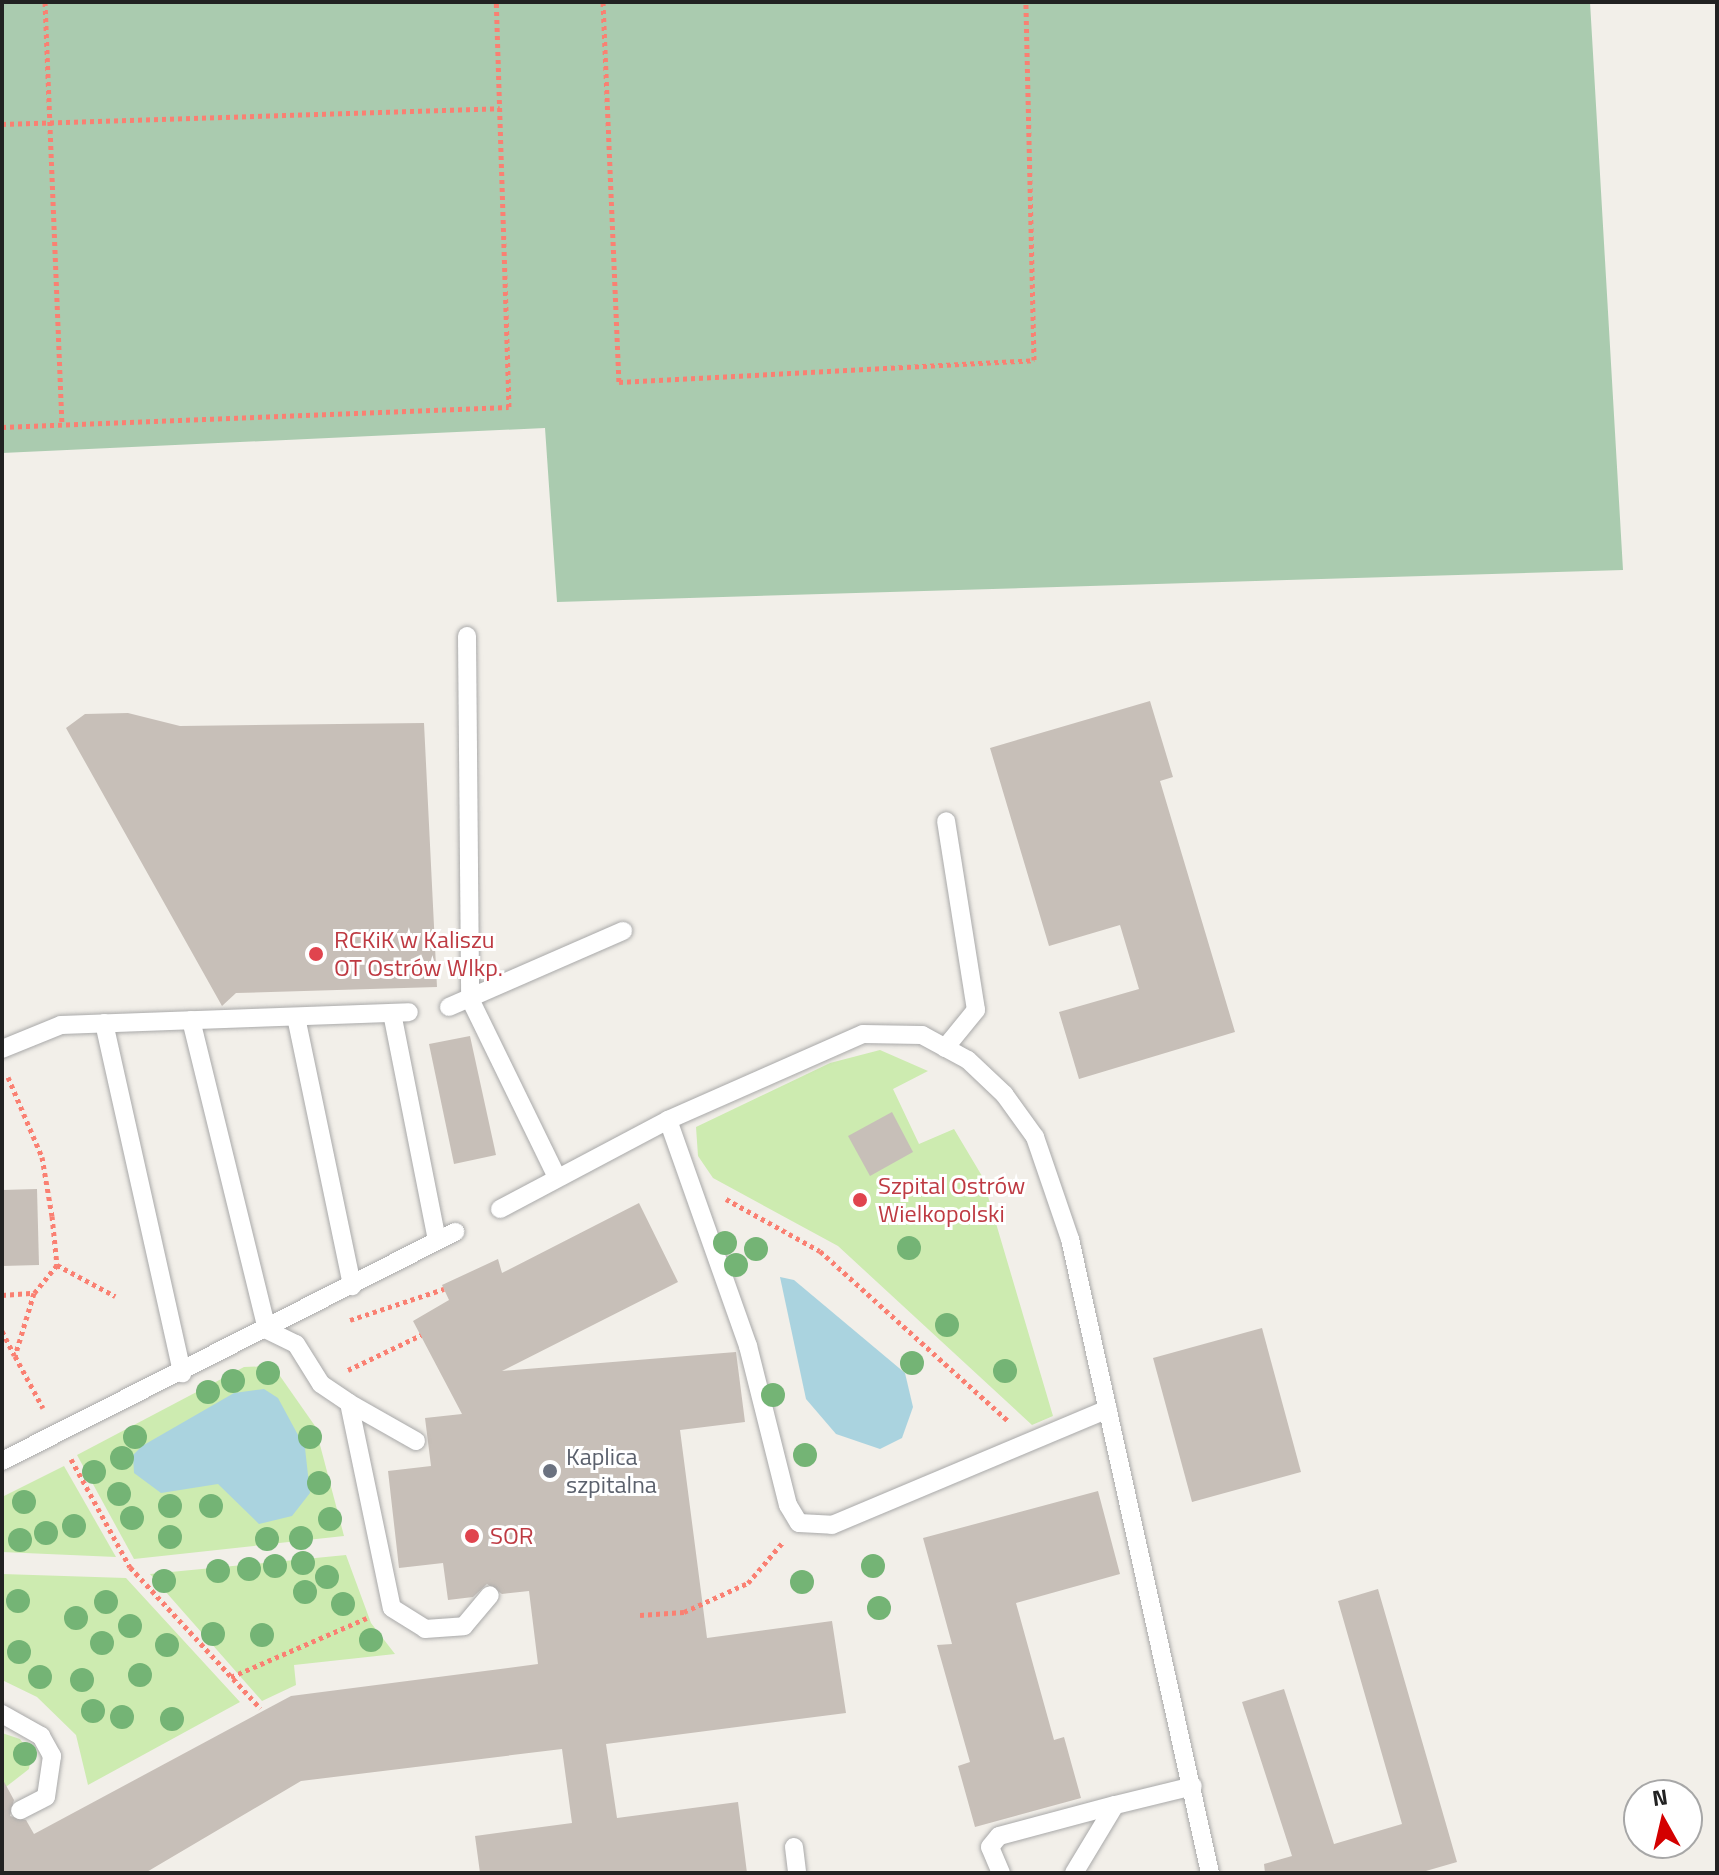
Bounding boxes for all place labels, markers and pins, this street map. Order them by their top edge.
place label: RCKiK w Kaliszu OT Ostrów Wlkp. [334,926,503,982]
marker: RCKiK w Kaliszu OT Ostrów Wlkp. [305,943,327,965]
place label: Szpital Ostrów Wielkopolski [878,1172,1025,1228]
marker: Szpital Ostrów Wielkopolski [849,1189,871,1211]
place label: Kaplica szpitalna [566,1443,657,1499]
marker: Kaplica szpitalna [541,1462,559,1480]
place label: SOR [490,1522,534,1550]
marker: SOR [461,1525,483,1547]

